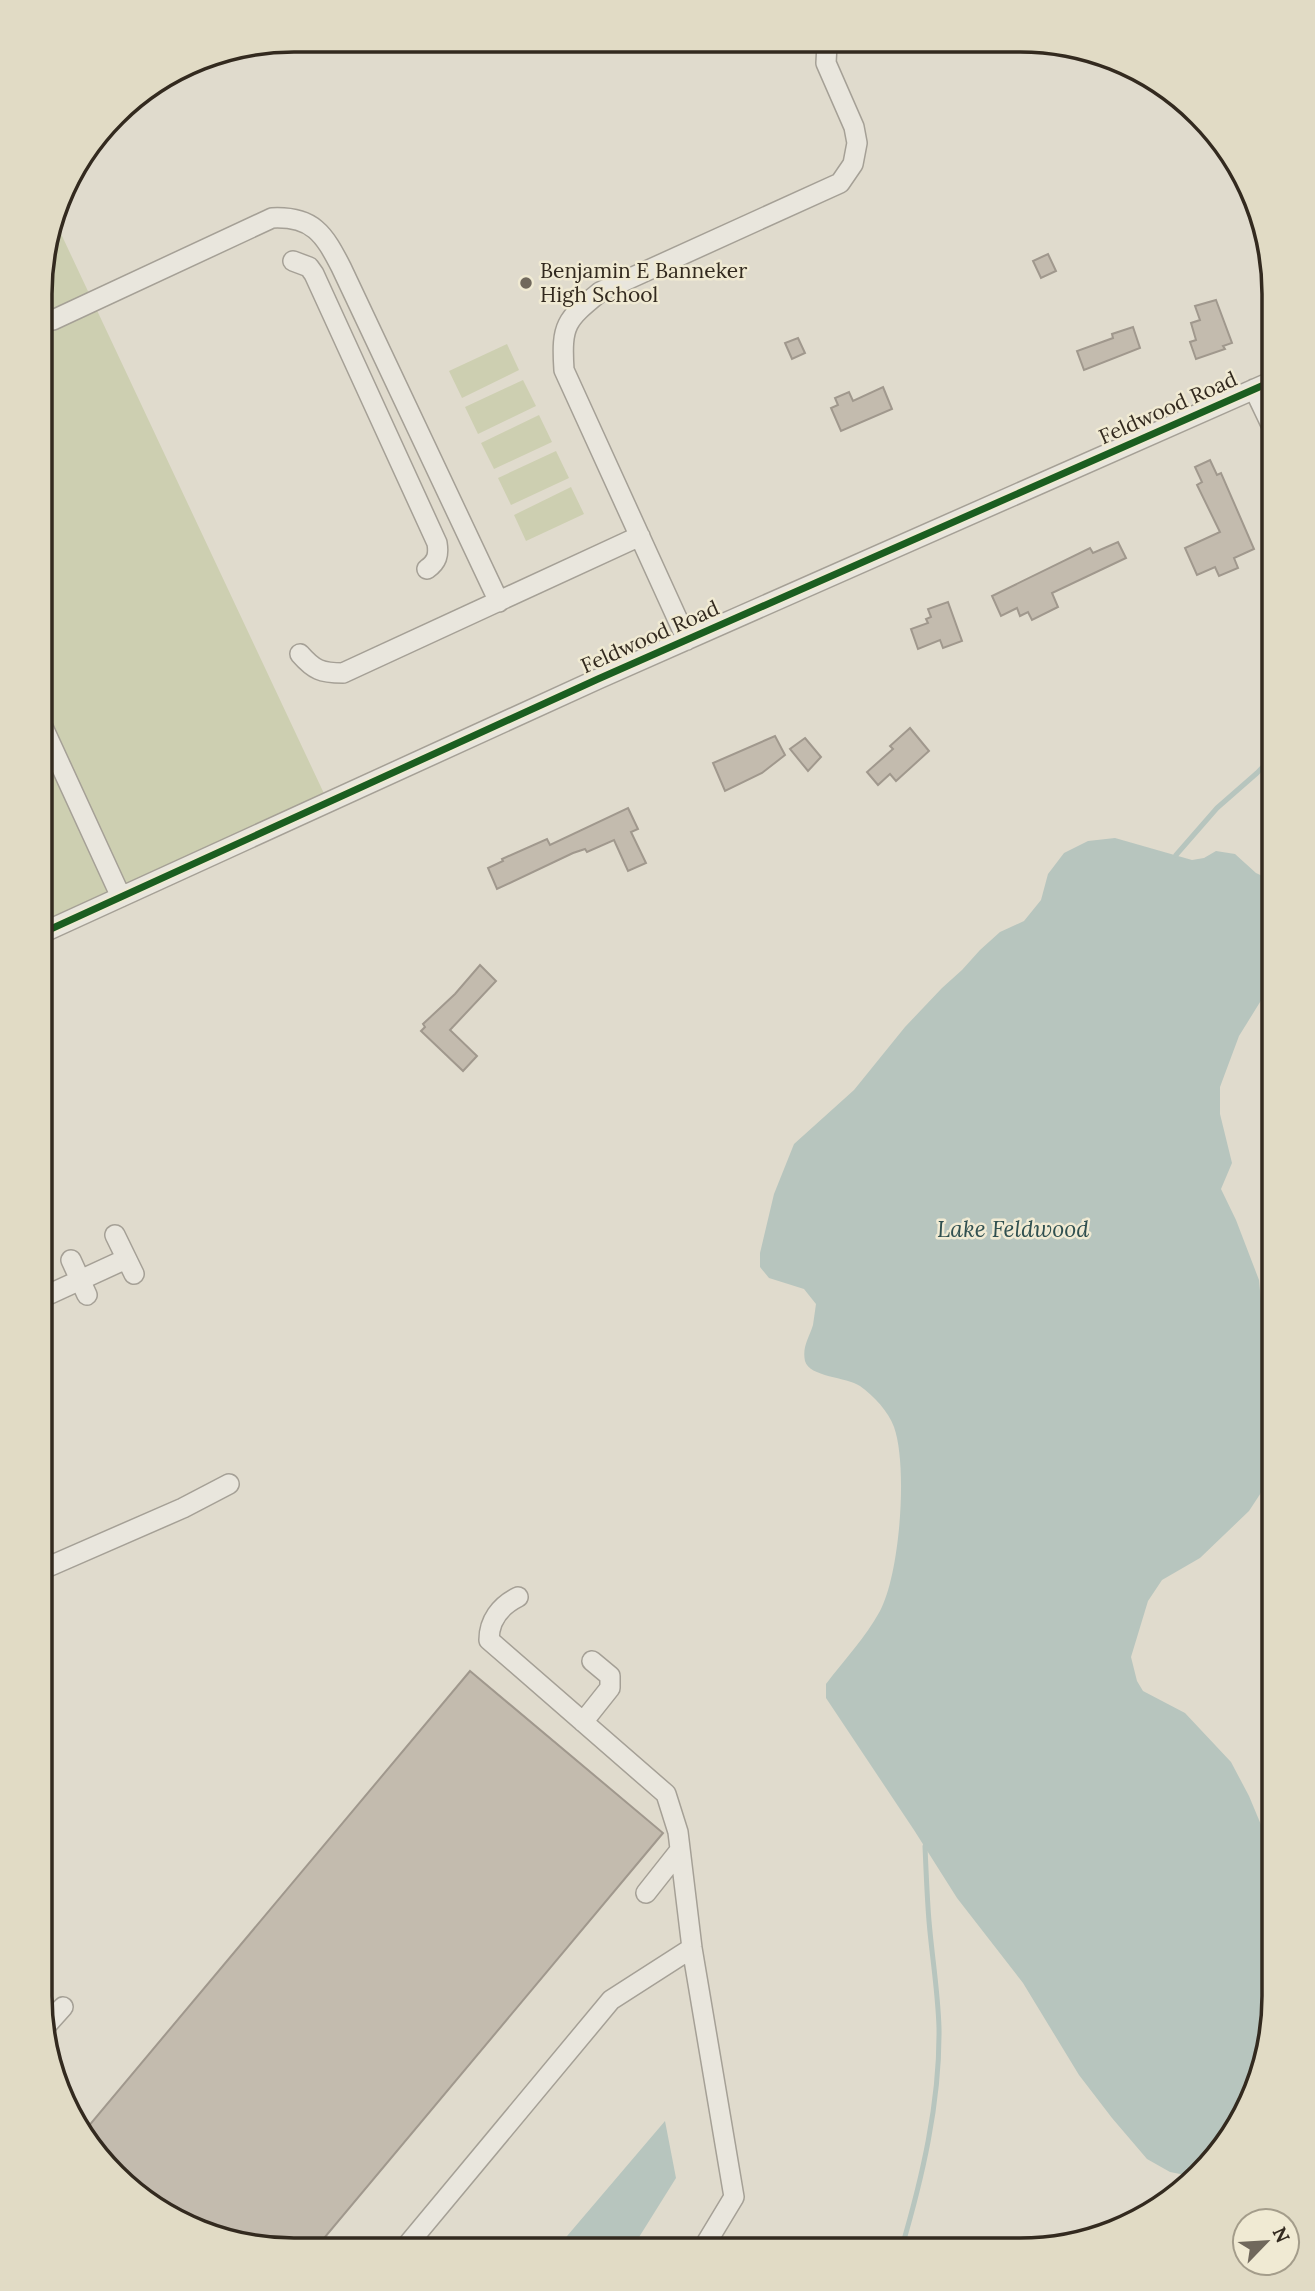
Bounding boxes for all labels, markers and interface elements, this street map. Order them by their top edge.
place label: Benjamin E Banneker High School [540,257,747,308]
marker: Benjamin E Banneker High School [518,275,534,291]
street label: Feldwood Road [1094,365,1241,450]
street label: Feldwood Road [576,594,723,679]
water label: Lake Feldwood [937,1214,1089,1243]
north arrow [1231,2207,1301,2277]
text: N [1267,2223,1296,2247]

